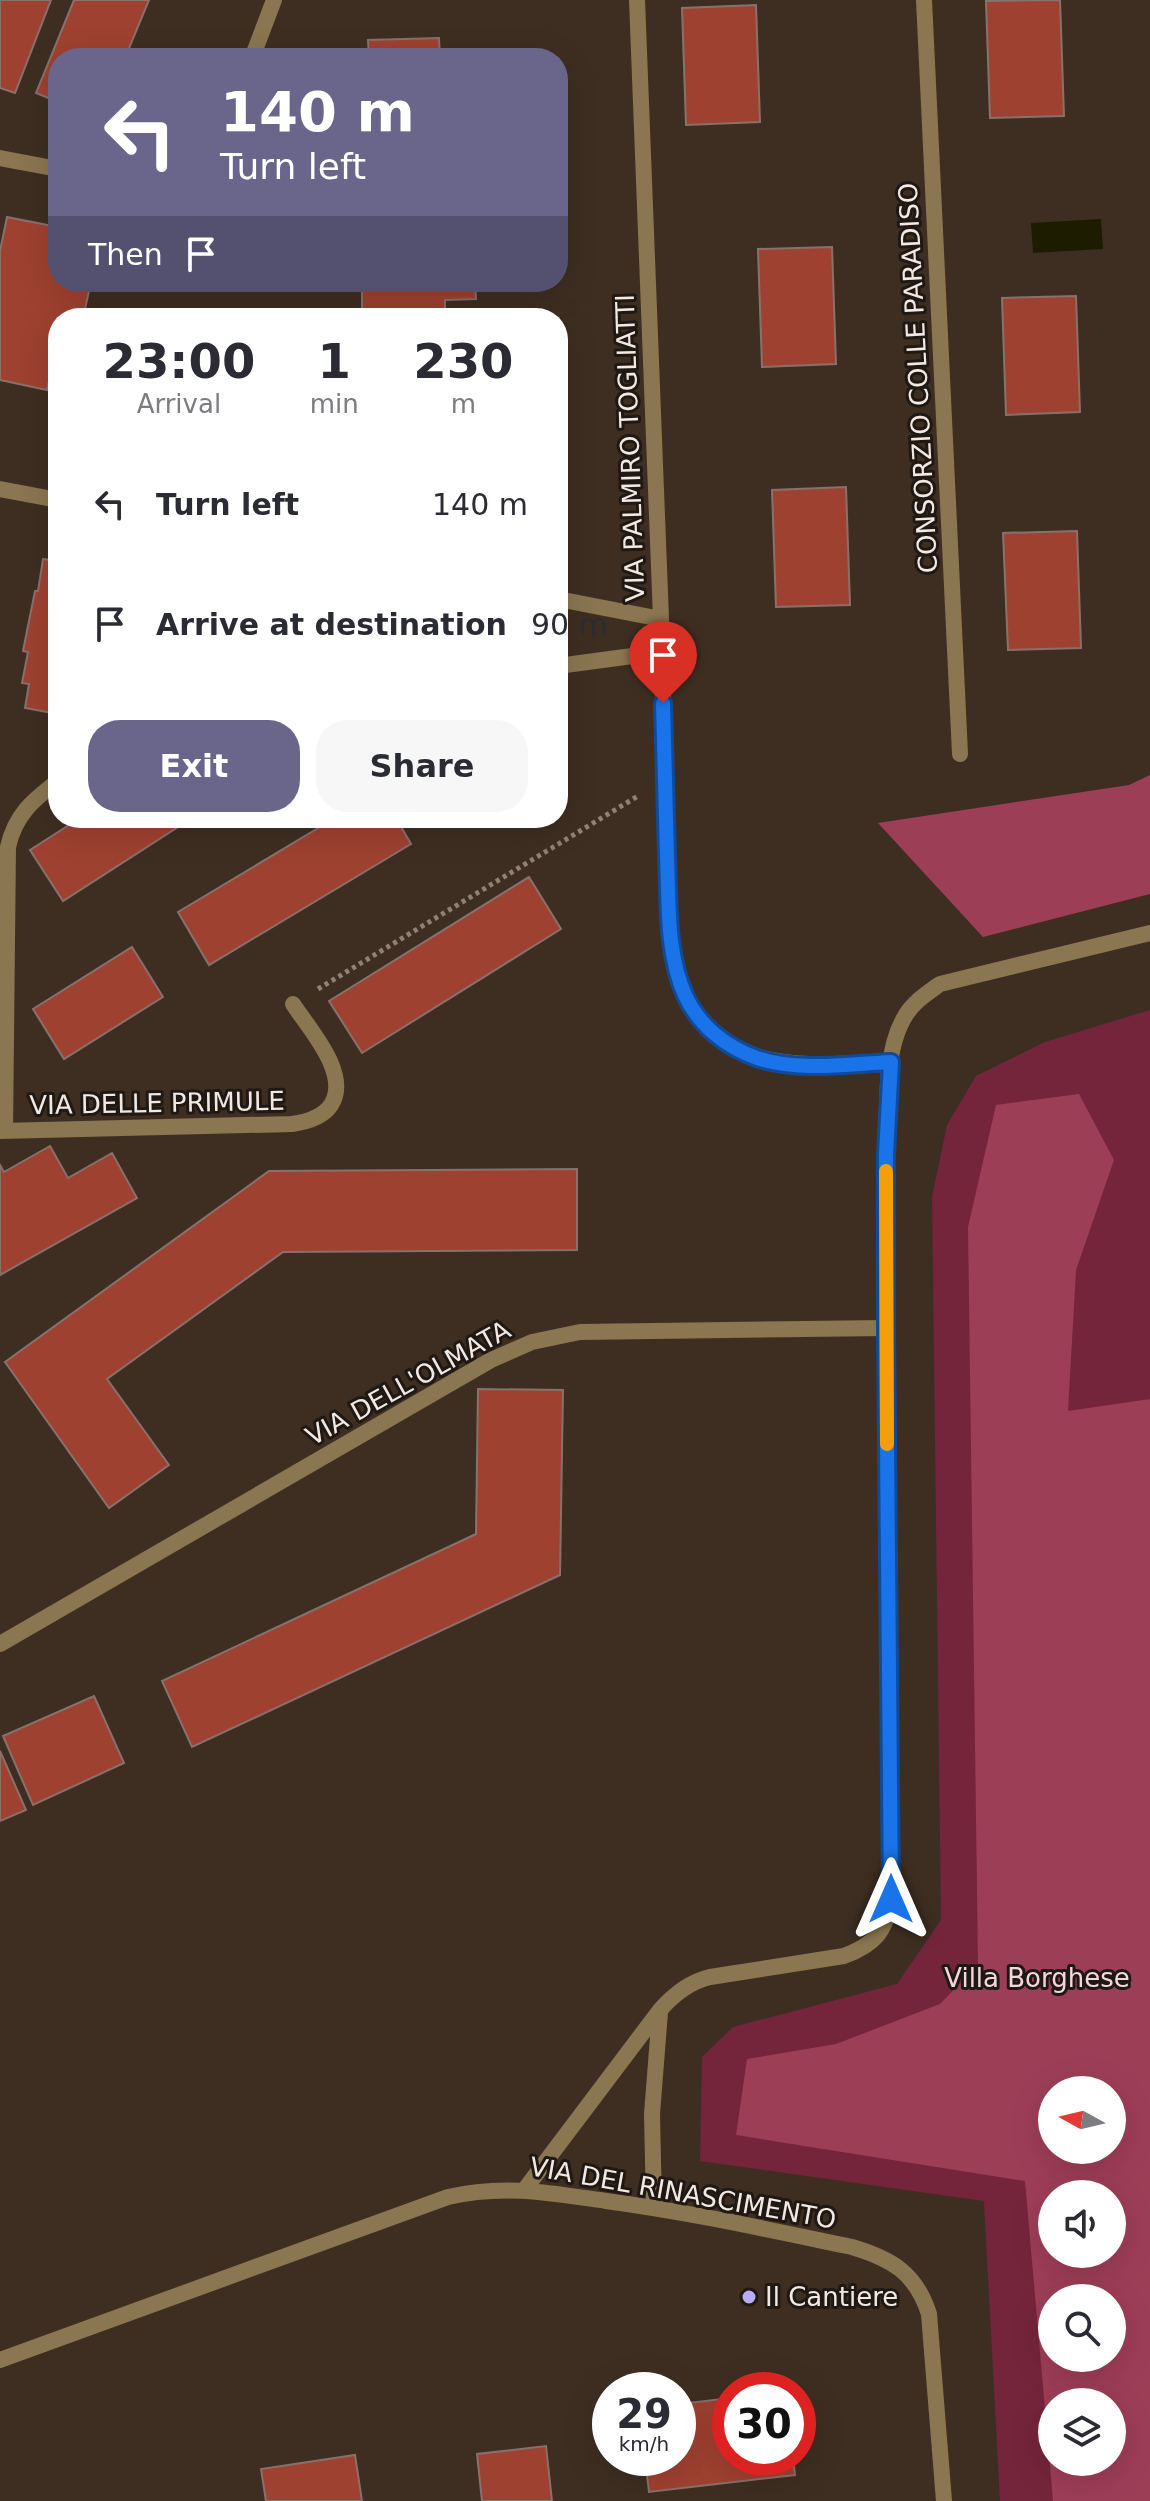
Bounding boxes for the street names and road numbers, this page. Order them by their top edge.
street label: CONSORZIO COLLE PARADISO [893,182,943,574]
street label: VIA PALMIRO TOGLIATTI [610,294,650,602]
street label: VIA DELLE PRIMULE [29,1086,285,1120]
street label: VIA DELL'OLMATA [301,1314,516,1452]
street label: VIA DEL RINASCIMENTO [527,2151,839,2235]

